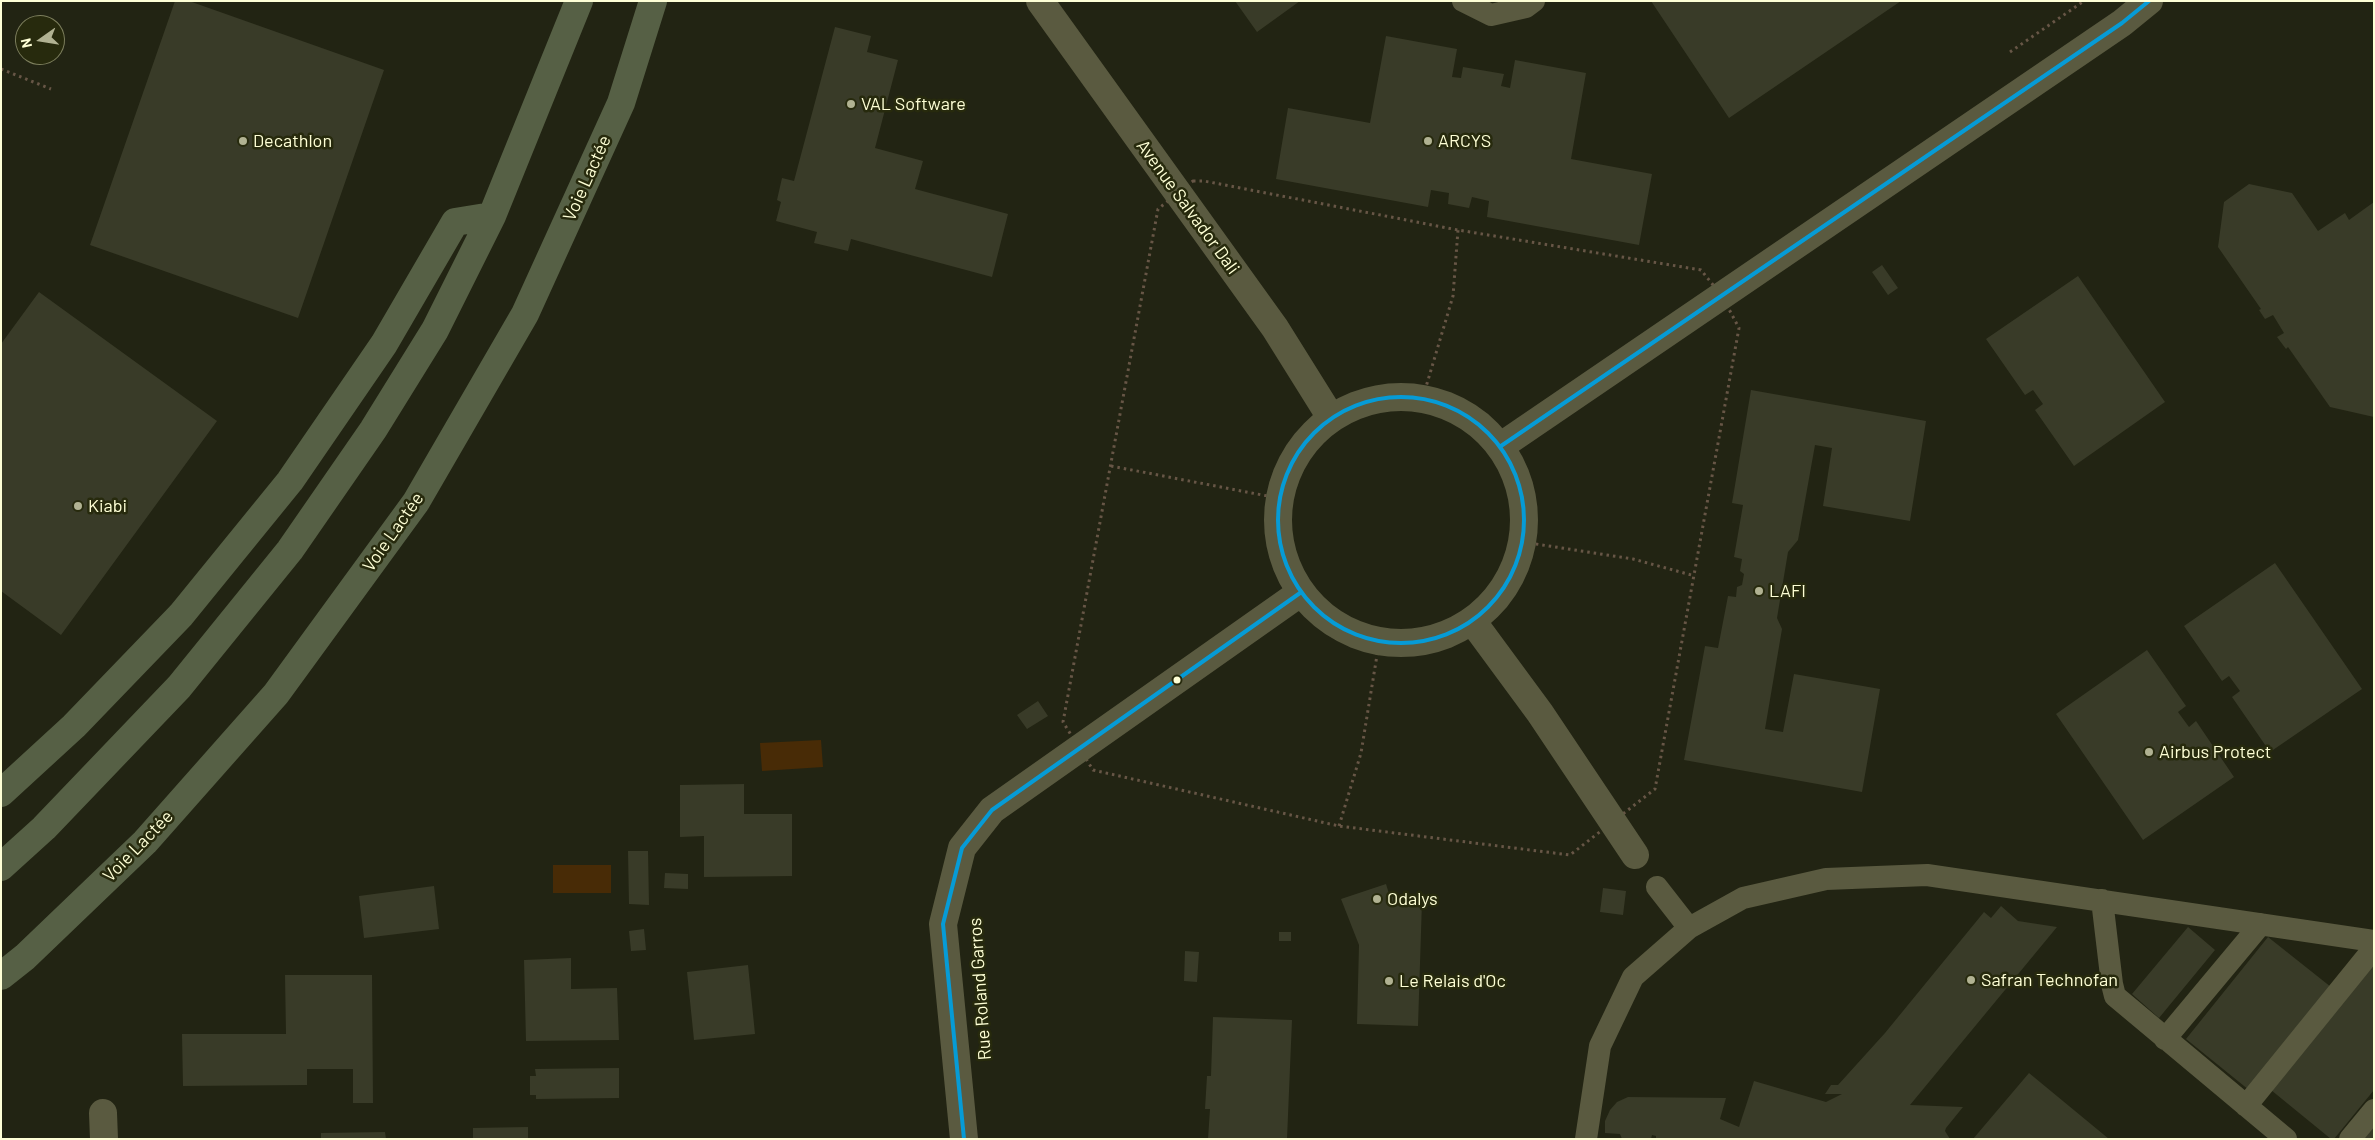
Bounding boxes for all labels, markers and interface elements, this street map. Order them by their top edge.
north arrow [15,15,65,65]
text: N [17,37,35,50]
place label: VAL Software [861,93,966,115]
marker: VAL Software [845,98,857,110]
place label: Decathlon [253,130,332,152]
place label: ARCYS [1438,130,1491,152]
street label: Voie Lactée [559,132,615,224]
marker: Decathlon [237,135,249,147]
marker: ARCYS [1422,135,1434,147]
street label: Avenue Salvador Dali [1132,136,1244,278]
street label: Voie Lactée [358,488,428,576]
place label: Kiabi [88,495,127,517]
marker: Kiabi [72,500,84,512]
place label: LAFI [1769,580,1806,602]
marker: LAFI [1753,585,1765,597]
unlabelled marker [1172,675,1182,685]
place label: Airbus Protect [2159,741,2271,763]
marker: Airbus Protect [2143,746,2155,758]
street label: Voie Lactée [98,806,178,886]
place label: Odalys [1387,888,1438,910]
marker: Odalys [1371,893,1383,905]
street label: Rue Roland Garros [964,917,996,1061]
place label: Safran Technofan [1981,969,2118,991]
place label: Le Relais d'Oc [1399,970,1506,992]
marker: Safran Technofan [1965,974,1977,986]
marker: Le Relais d'Oc [1383,975,1395,987]

